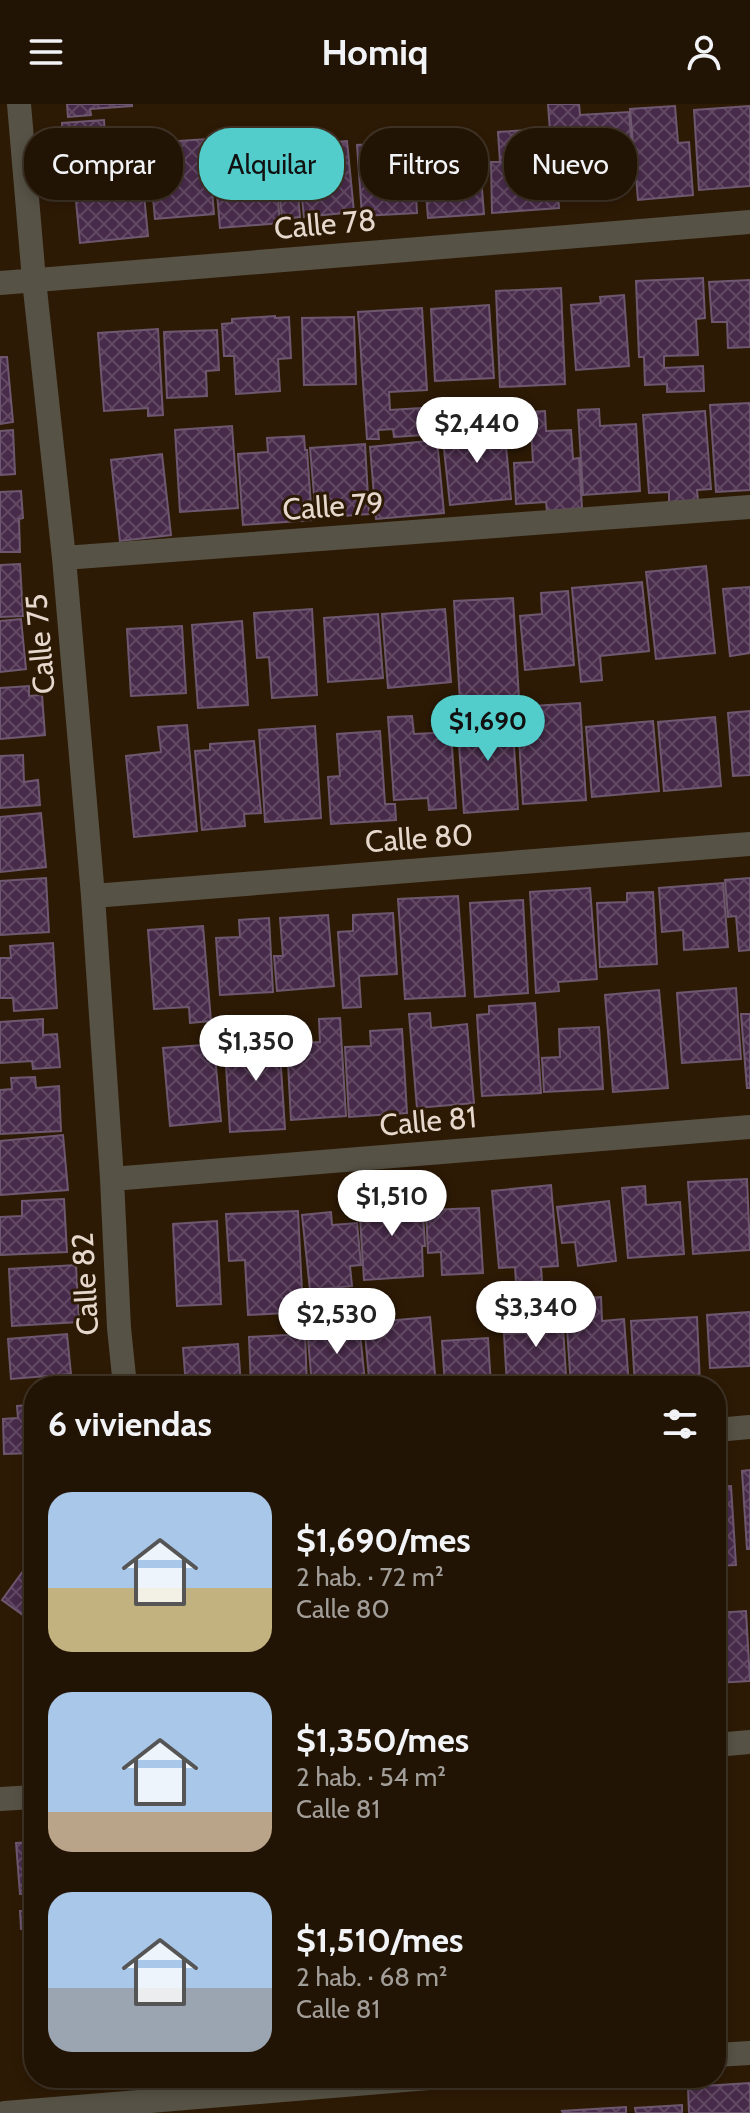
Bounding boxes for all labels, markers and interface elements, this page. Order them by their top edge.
icon: menu [24,30,68,74]
text: Homiq [322,30,428,74]
icon: person [682,30,726,74]
chip: Comprar [24,128,183,200]
chip: Alquilar [199,128,344,200]
chip: Filtros [360,128,488,200]
chip: Nuevo [504,128,637,200]
street label: Calle 78 [272,201,378,247]
pin: $2,440 [412,397,542,465]
text: $2,440 [434,407,520,439]
street label: Calle 79 [281,484,385,528]
street label: Calle 75 [17,592,63,696]
pin: $1,690 [423,695,553,763]
text: $1,690 [449,705,527,737]
street label: Calle 80 [364,816,474,860]
pin: $1,350 [191,1015,321,1083]
text: $1,350 [217,1025,295,1057]
street label: Calle 81 [378,1098,478,1144]
pin: $1,510 [327,1170,457,1238]
text: $1,510 [356,1180,428,1212]
street label: Calle 82 [64,1232,106,1336]
pin: $3,340 [471,1281,601,1349]
pin: $2,530 [272,1288,402,1356]
text: $3,340 [494,1291,578,1323]
text: $2,530 [296,1298,378,1330]
icon: filters [658,1402,702,1446]
text: 6 viviendas [48,1403,212,1445]
text: $1,690/mes [296,1519,471,1561]
icon: home [112,1524,208,1620]
text: 2 hab. · 72 m² [296,1561,444,1593]
text: Calle 80 [296,1593,390,1625]
text: $1,350/mes [296,1719,469,1761]
icon: home [112,1724,208,1820]
text: 2 hab. · 54 m² [296,1761,446,1793]
text: Calle 81 [296,1793,380,1825]
text: $1,510/mes [296,1919,463,1961]
icon: home [112,1924,208,2020]
text: 2 hab. · 68 m² [296,1961,447,1993]
text: Calle 81 [296,1993,380,2025]

